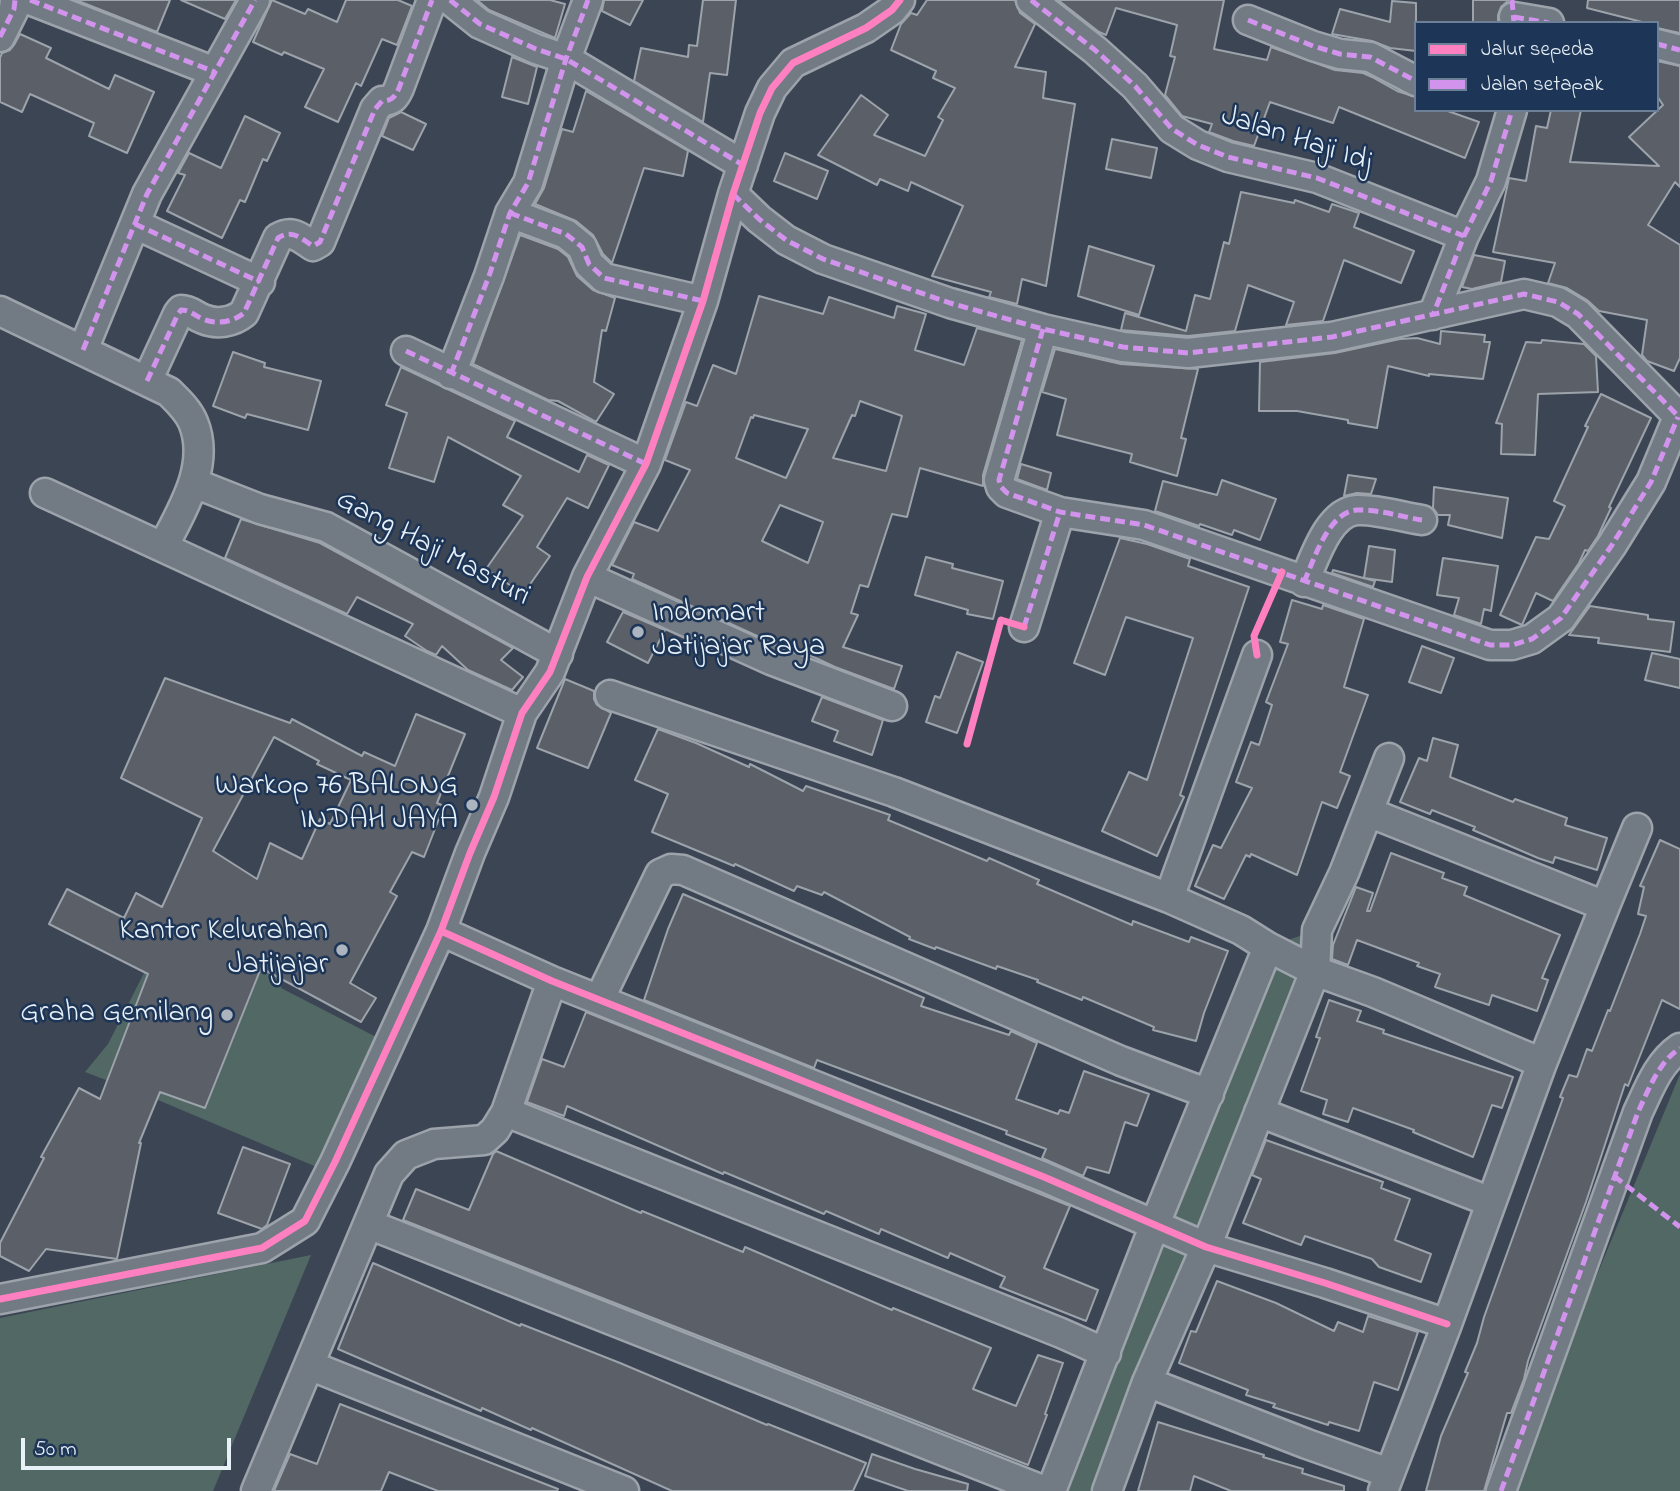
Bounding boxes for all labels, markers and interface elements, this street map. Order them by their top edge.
legend [1414,21,1659,112]
text: Jalur sepeda [1481,35,1594,65]
text: Jalan setapak [1481,70,1604,100]
street label: Jalan Haji Idj [1216,100,1376,182]
street label: Gang Haji Masturi [329,484,535,616]
place label: Indomart Jatijajar Raya [652,597,825,668]
marker: Indomart Jatijajar Raya [630,624,646,640]
place label: Warkop 76 BALONG INDAH JAYA [215,770,458,840]
marker: Warkop 76 BALONG INDAH JAYA [464,797,480,813]
place label: Kantor Kelurahan Jatijajar [119,915,328,986]
marker: Kantor Kelurahan Jatijajar [334,942,350,958]
place label: Graha Gemilang [20,997,213,1033]
marker: Graha Gemilang [219,1007,235,1023]
scale bar [24,1424,234,1468]
text: 50 m [34,1435,77,1465]

